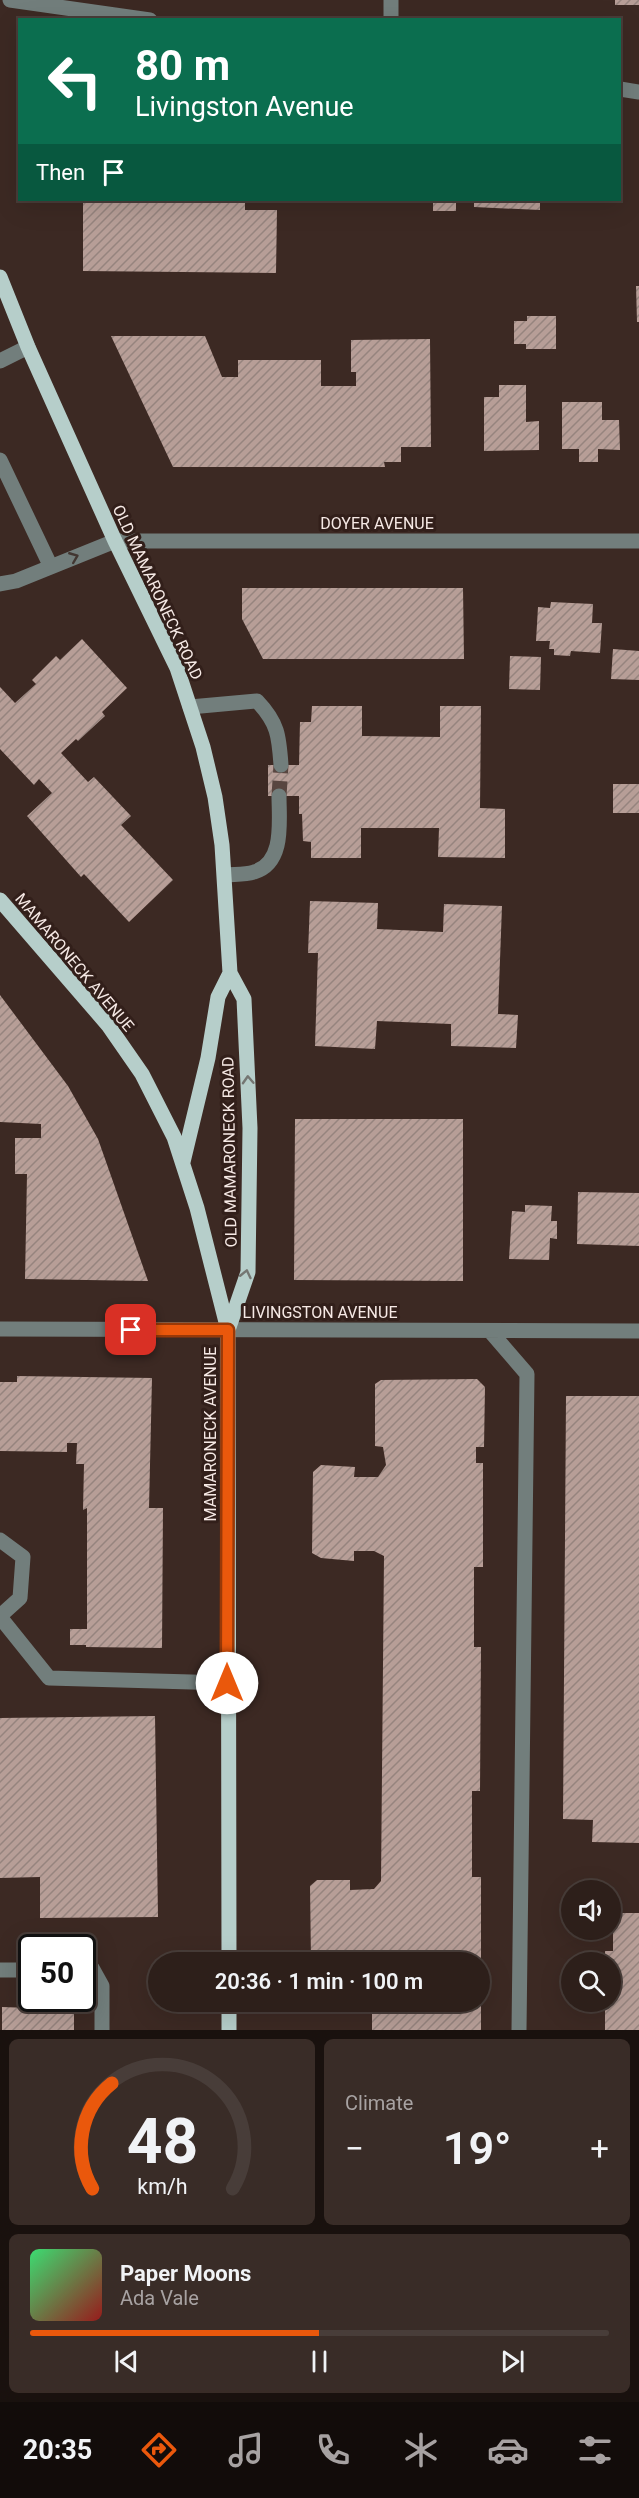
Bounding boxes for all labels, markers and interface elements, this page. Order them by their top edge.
text: 80 m [135,41,230,90]
icon: left [36,42,114,120]
text: Livingston Avenue [135,91,354,123]
icon: arrive [97,156,130,189]
text: Then [36,160,85,185]
street label: OLD MAMARONECK ROAD [109,502,206,683]
street label: DOYER AVENUE [320,514,434,533]
one-way arrow [68,552,79,564]
street label: MAMARONECK AVENUE [11,889,138,1035]
street label: OLD MAMARONECK ROAD [218,1057,241,1247]
one-way arrow [241,1075,254,1084]
one-way arrow [239,1270,252,1280]
street label: LIVINGSTON AVENUE [243,1303,397,1322]
pin [105,1304,156,1355]
icon: arrive [114,1313,147,1346]
street label: MAMARONECK AVENUE [201,1347,220,1521]
position arrow [195,1651,259,1715]
map controls [561,1880,621,2012]
button: sound [561,1880,621,1940]
speed limit sign: 50 [18,1934,96,2012]
button: search [561,1952,621,2012]
text: 20:36 · 1 min · 100 m [215,1969,423,1994]
text: Climate [345,2091,413,2115]
text: 48 [126,2105,198,2178]
text: 19° [443,2122,511,2175]
text: − [345,2129,364,2168]
text: + [590,2129,609,2168]
text: km/h [137,2174,187,2199]
text: Paper Moons [120,2261,251,2286]
text: Ada Vale [120,2286,199,2310]
icon: previous [110,2345,143,2378]
icon: pause [303,2345,336,2378]
icon: next [496,2345,529,2378]
icon: directions [138,2429,180,2471]
icon: music [225,2429,267,2471]
icon: phone [312,2429,354,2471]
icon: climate [400,2429,442,2471]
icon: car [487,2429,529,2471]
icon: filters [574,2429,616,2471]
text: 20:35 [23,2434,92,2466]

